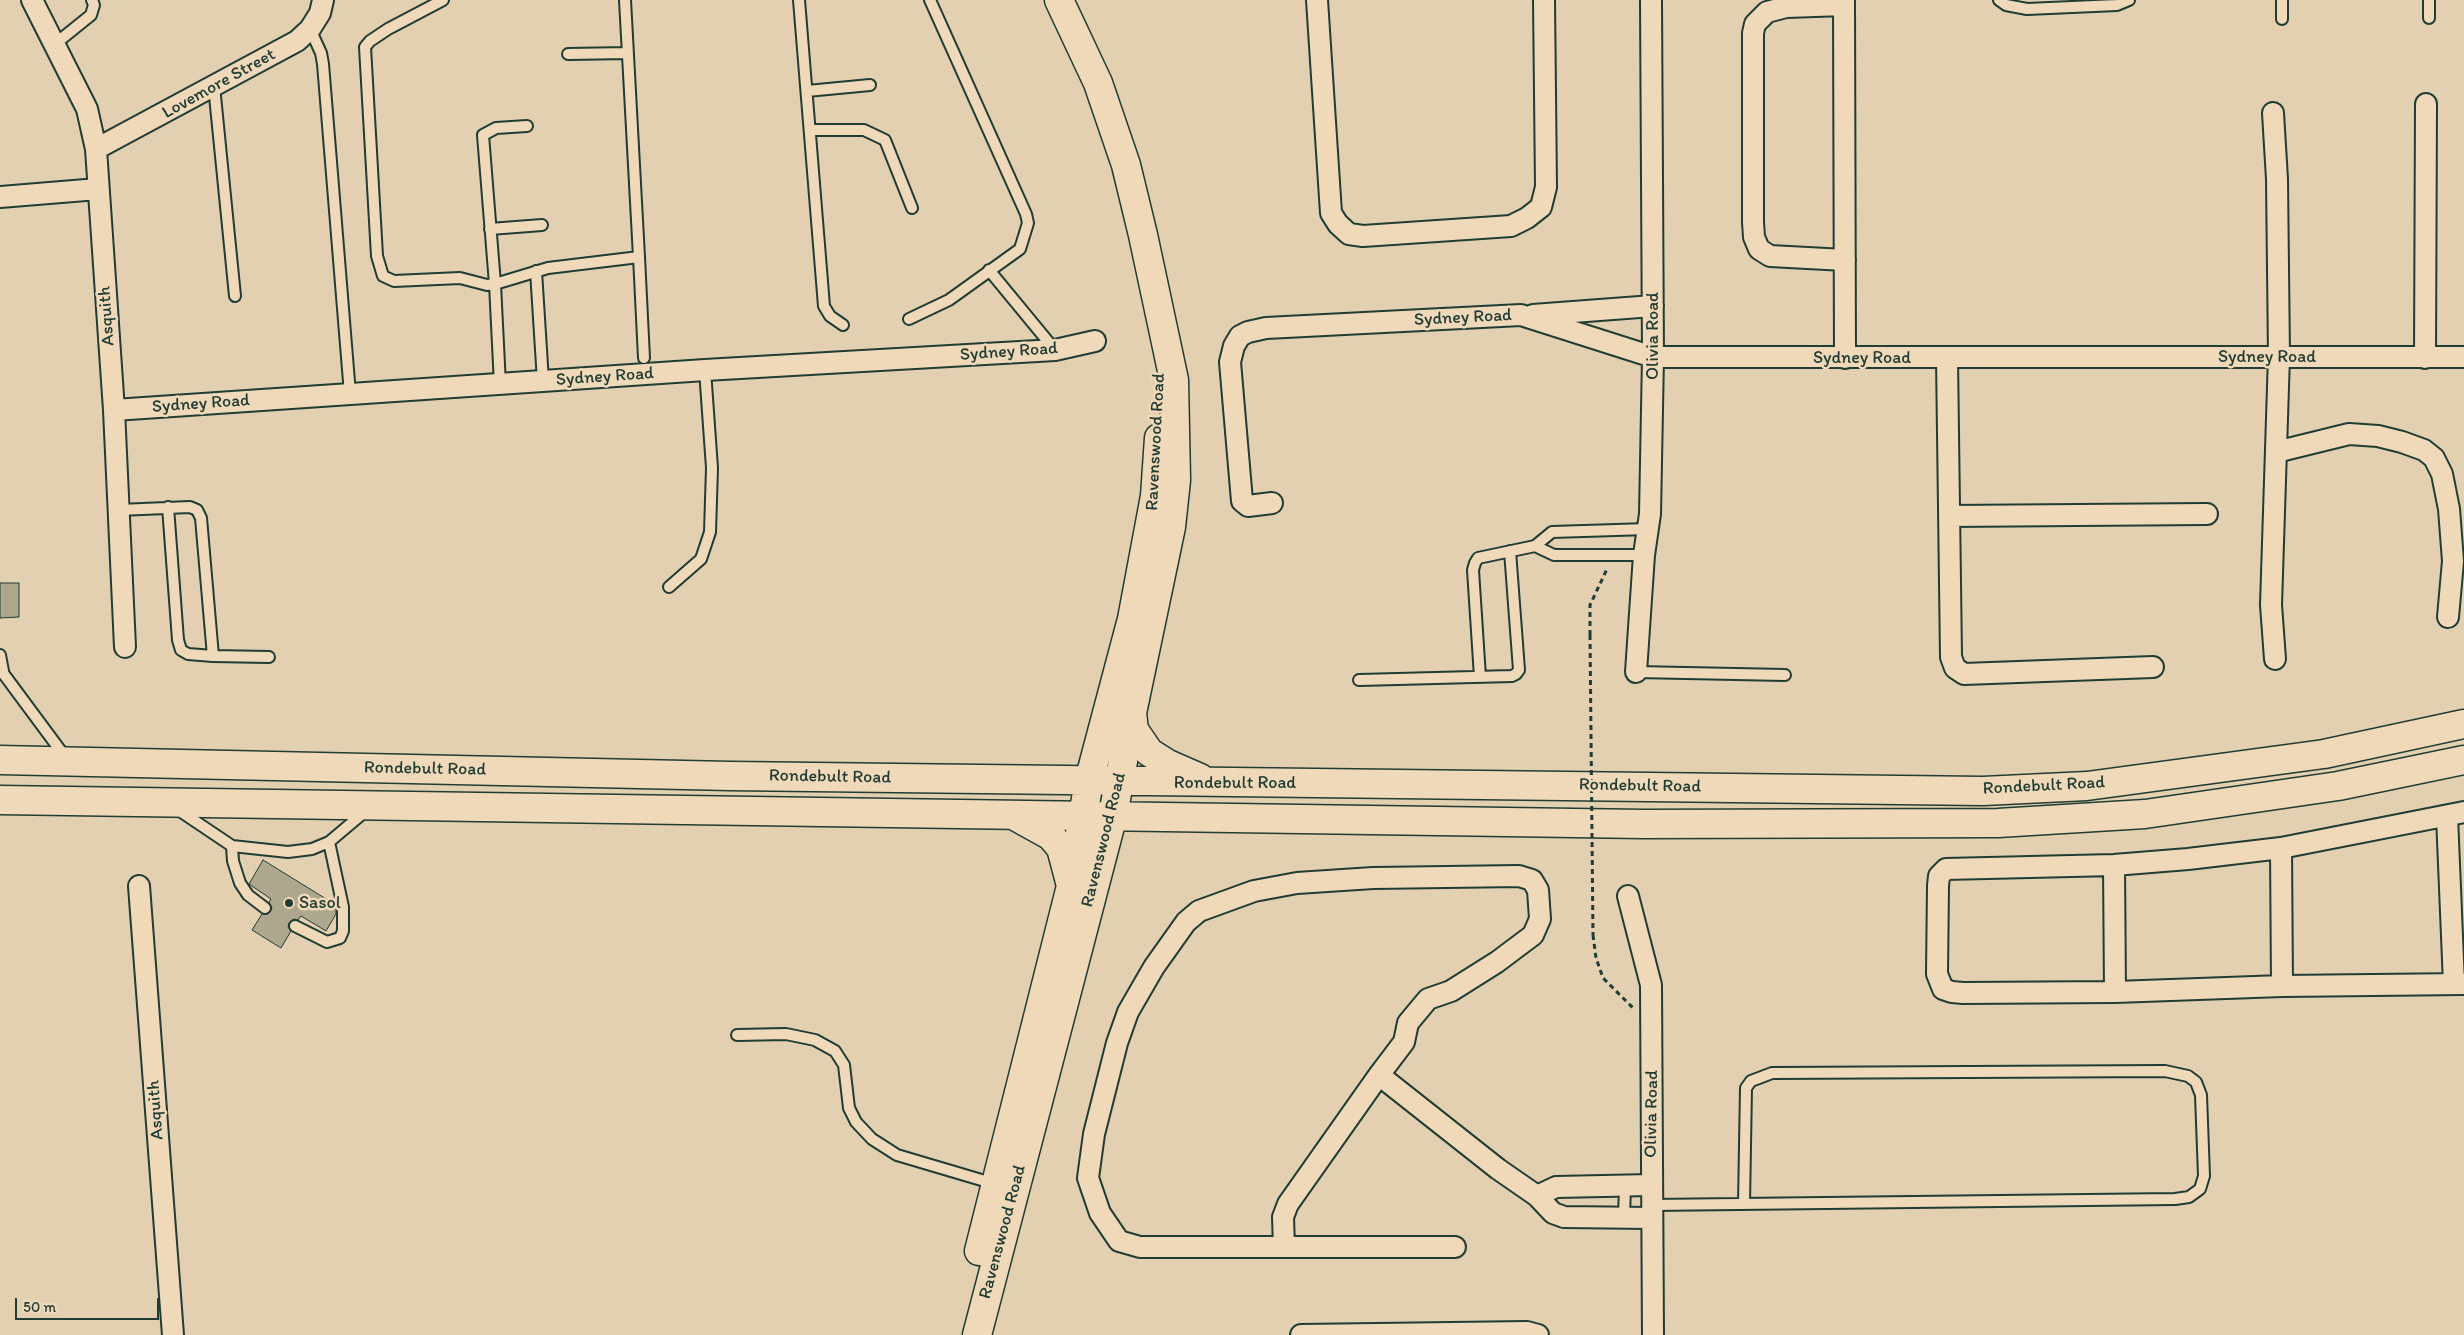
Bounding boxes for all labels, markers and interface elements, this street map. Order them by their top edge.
street label: Lovemore Street [159,44,279,124]
street label: Asquith [94,285,120,347]
street label: Olivia Road [1642,292,1664,380]
street label: Sydney Road [1413,305,1513,331]
street label: Sydney Road [959,338,1059,366]
street label: Sydney Road [2218,346,2316,368]
street label: Sydney Road [1813,347,1911,369]
street label: Sydney Road [555,363,655,391]
street label: Ravenswood Road [1142,373,1170,511]
street label: Sydney Road [151,390,251,418]
street label: Rondebult Road [364,757,486,781]
street label: Rondebult Road [769,765,891,789]
street label: Ravenswood Road [1077,771,1131,909]
street label: Rondebult Road [1174,772,1296,794]
street label: Rondebult Road [1982,772,2106,800]
street label: Rondebult Road [1579,774,1701,798]
place label: Sasol [299,892,341,914]
marker: Sasol [283,897,295,909]
street label: Olivia Road [1640,1070,1664,1158]
street label: Asquith [143,1079,169,1141]
street label: Ravenswood Road [975,1163,1031,1301]
scale bar [18,1288,161,1320]
text: 50 m [23,1298,56,1316]

